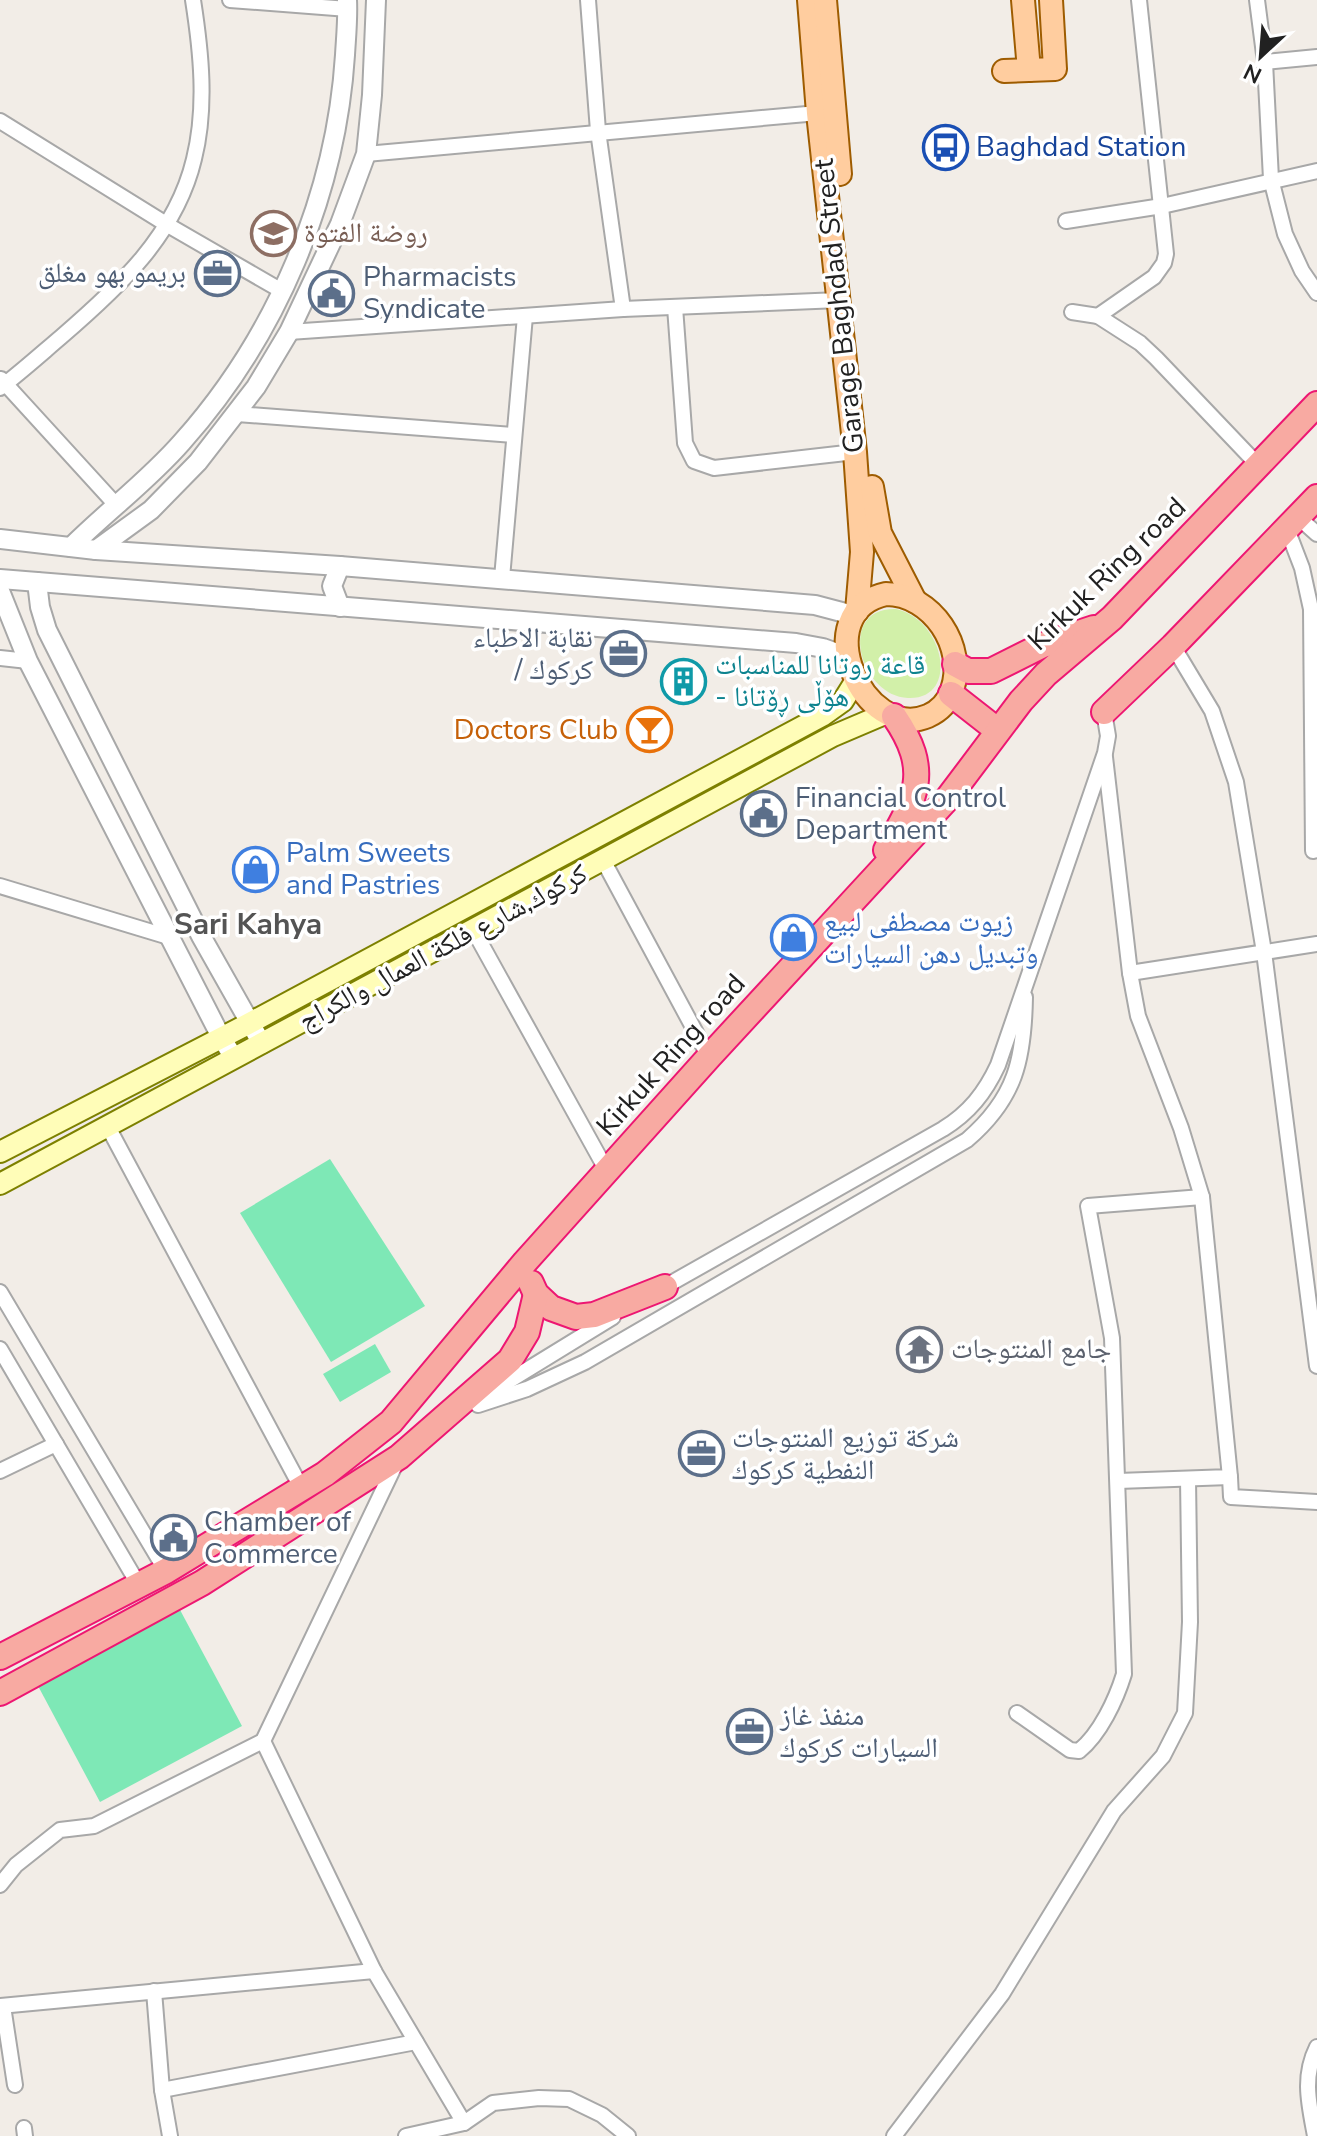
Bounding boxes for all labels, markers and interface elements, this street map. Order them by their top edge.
north arrow [1221,16,1301,96]
text: N [1239,56,1267,90]
bus stop icon: Baghdad Station [921,123,969,171]
place label: Baghdad Station [976,128,1186,166]
street label: Garage Baghdad Street [805,157,873,455]
school or university icon: روضة الفتوة [249,209,297,257]
place label: روضة الفتوة [304,214,428,252]
office icon: بريمو بهو مغلق [193,249,241,297]
place label: بريمو بهو مغلق [38,254,186,292]
place label: Pharmacists Syndicate [363,258,516,328]
public building icon: Pharmacists Syndicate [308,269,356,317]
street label: Kirkuk Ring road [1020,489,1194,659]
place label: نقابة الاطباء / كركوك [473,619,593,689]
office icon: نقابة الاطباء / كركوك [600,630,648,678]
place label: قاعة روتانا للمناسبات - هۆڵی ڕۆتانا [715,646,925,718]
building icon: قاعة روتانا للمناسبات - هۆڵی ڕۆتانا [660,657,708,705]
bar icon: Doctors Club [625,706,673,754]
place label: Doctors Club [454,711,618,749]
place label: Financial Control Department [795,779,1007,849]
public building icon: Financial Control Department [740,790,788,838]
place label: Palm Sweets and Pastries [286,834,451,904]
shop icon: Palm Sweets and Pastries [231,845,279,893]
street label: كركوك,شارع فلكة العمال والكراج [292,854,595,1039]
place label: زيوت مصطفى لبيع وتبديل دهن السيارات [824,903,1038,973]
district label: Sari Kahya [174,904,322,945]
shop icon: زيوت مصطفى لبيع وتبديل دهن السيارات [769,914,817,962]
street label: Kirkuk Ring road [588,966,754,1144]
temple icon: جامع المنتوجات [896,1325,944,1373]
place label: جامع المنتوجات [951,1330,1111,1368]
place label: شركة توزيع المنتوجات النفطية كركوك [732,1419,959,1489]
office icon: شركة توزيع المنتوجات النفطية كركوك [677,1430,725,1478]
place label: Chamber of Commerce [204,1503,351,1573]
public building icon: Chamber of Commerce [149,1514,197,1562]
place label: منفذ غاز السيارات كركوك [779,1697,938,1767]
office icon: منفذ غاز السيارات كركوك [725,1708,773,1756]

